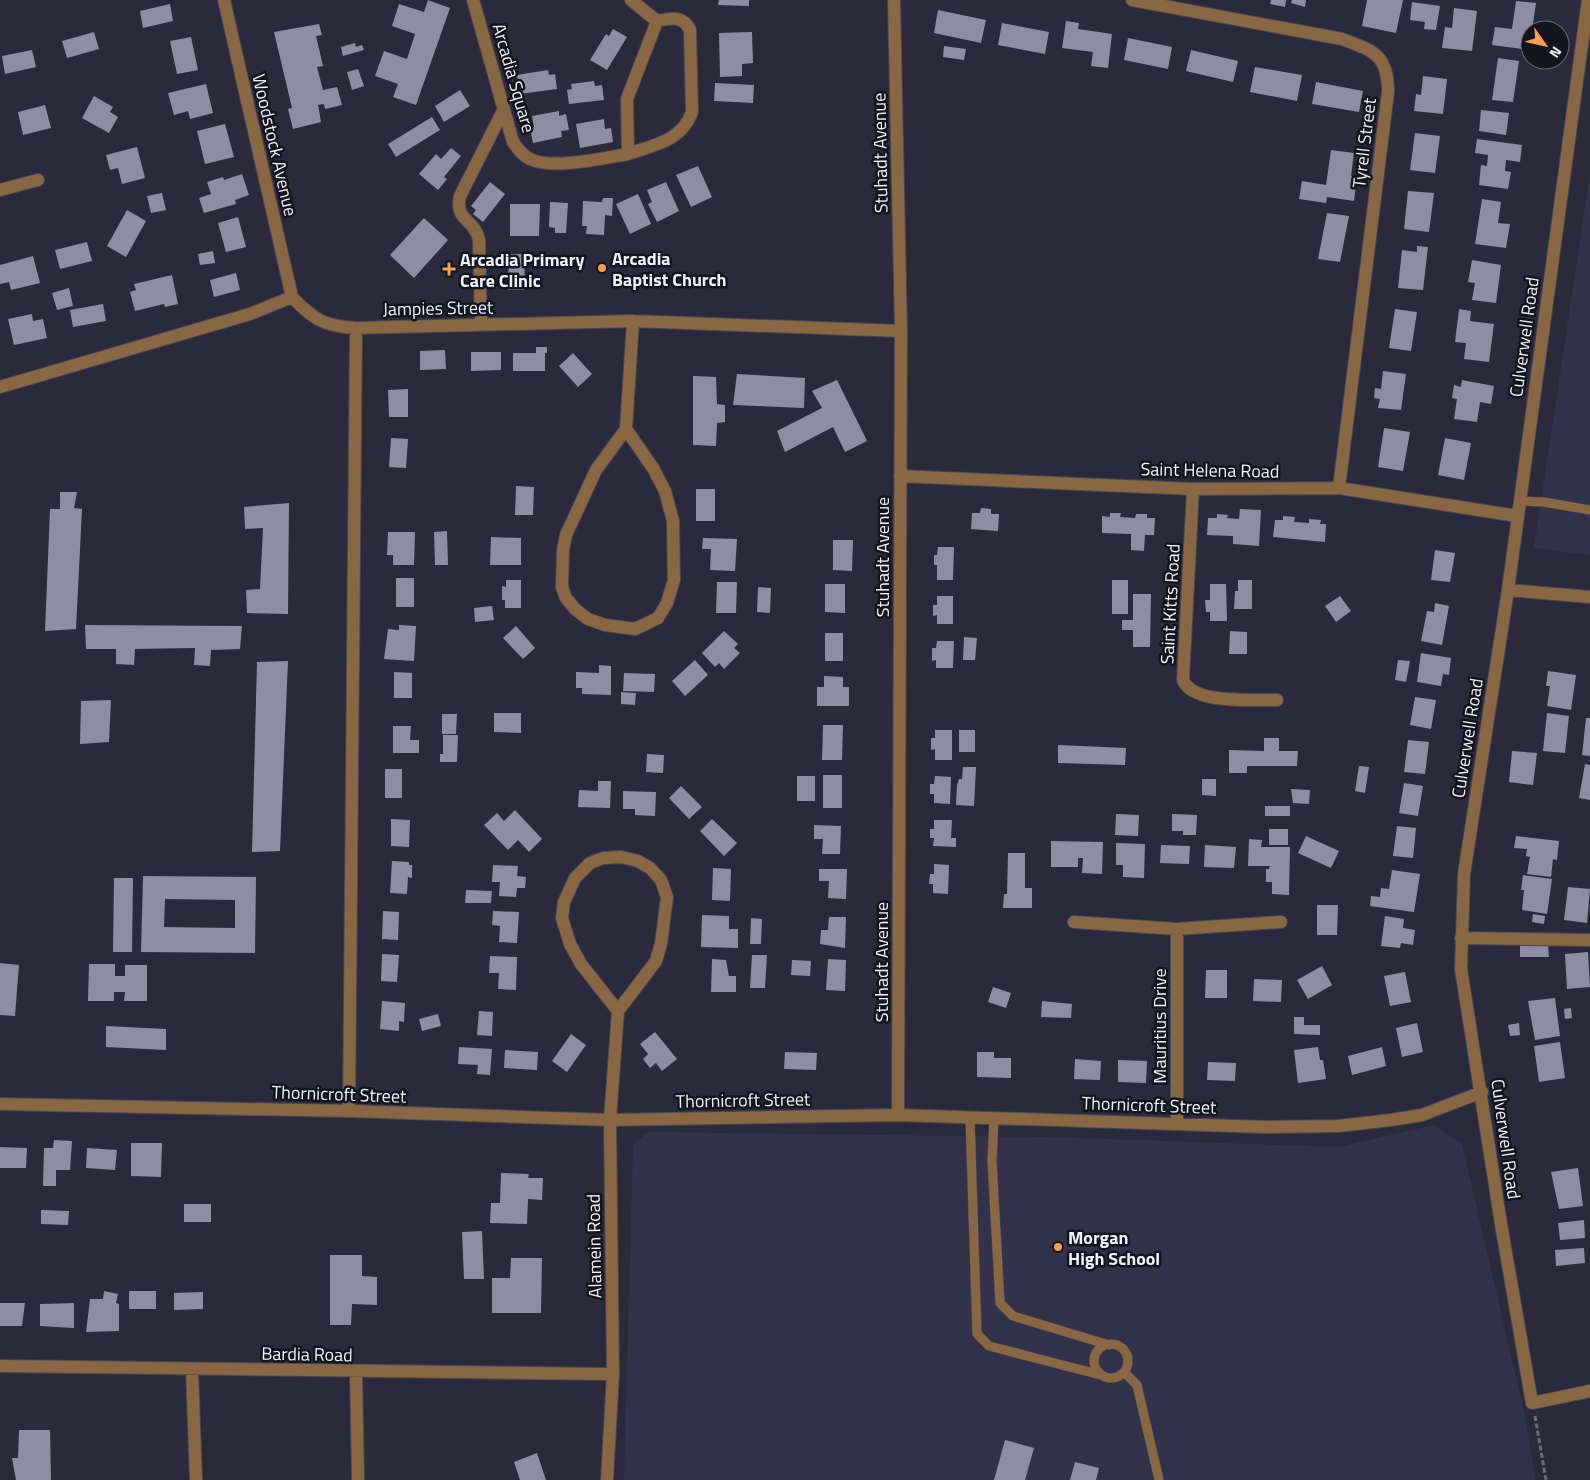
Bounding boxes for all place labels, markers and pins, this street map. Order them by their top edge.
place label: Arcadia Baptist Church [612,245,727,293]
place label: Arcadia Primary Care Clinic [460,246,584,294]
marker: Arcadia Primary Care Clinic [442,262,456,276]
marker: Arcadia Baptist Church [596,262,608,274]
place label: Morgan High School [1068,1224,1160,1272]
marker: Morgan High School [1052,1241,1064,1253]

